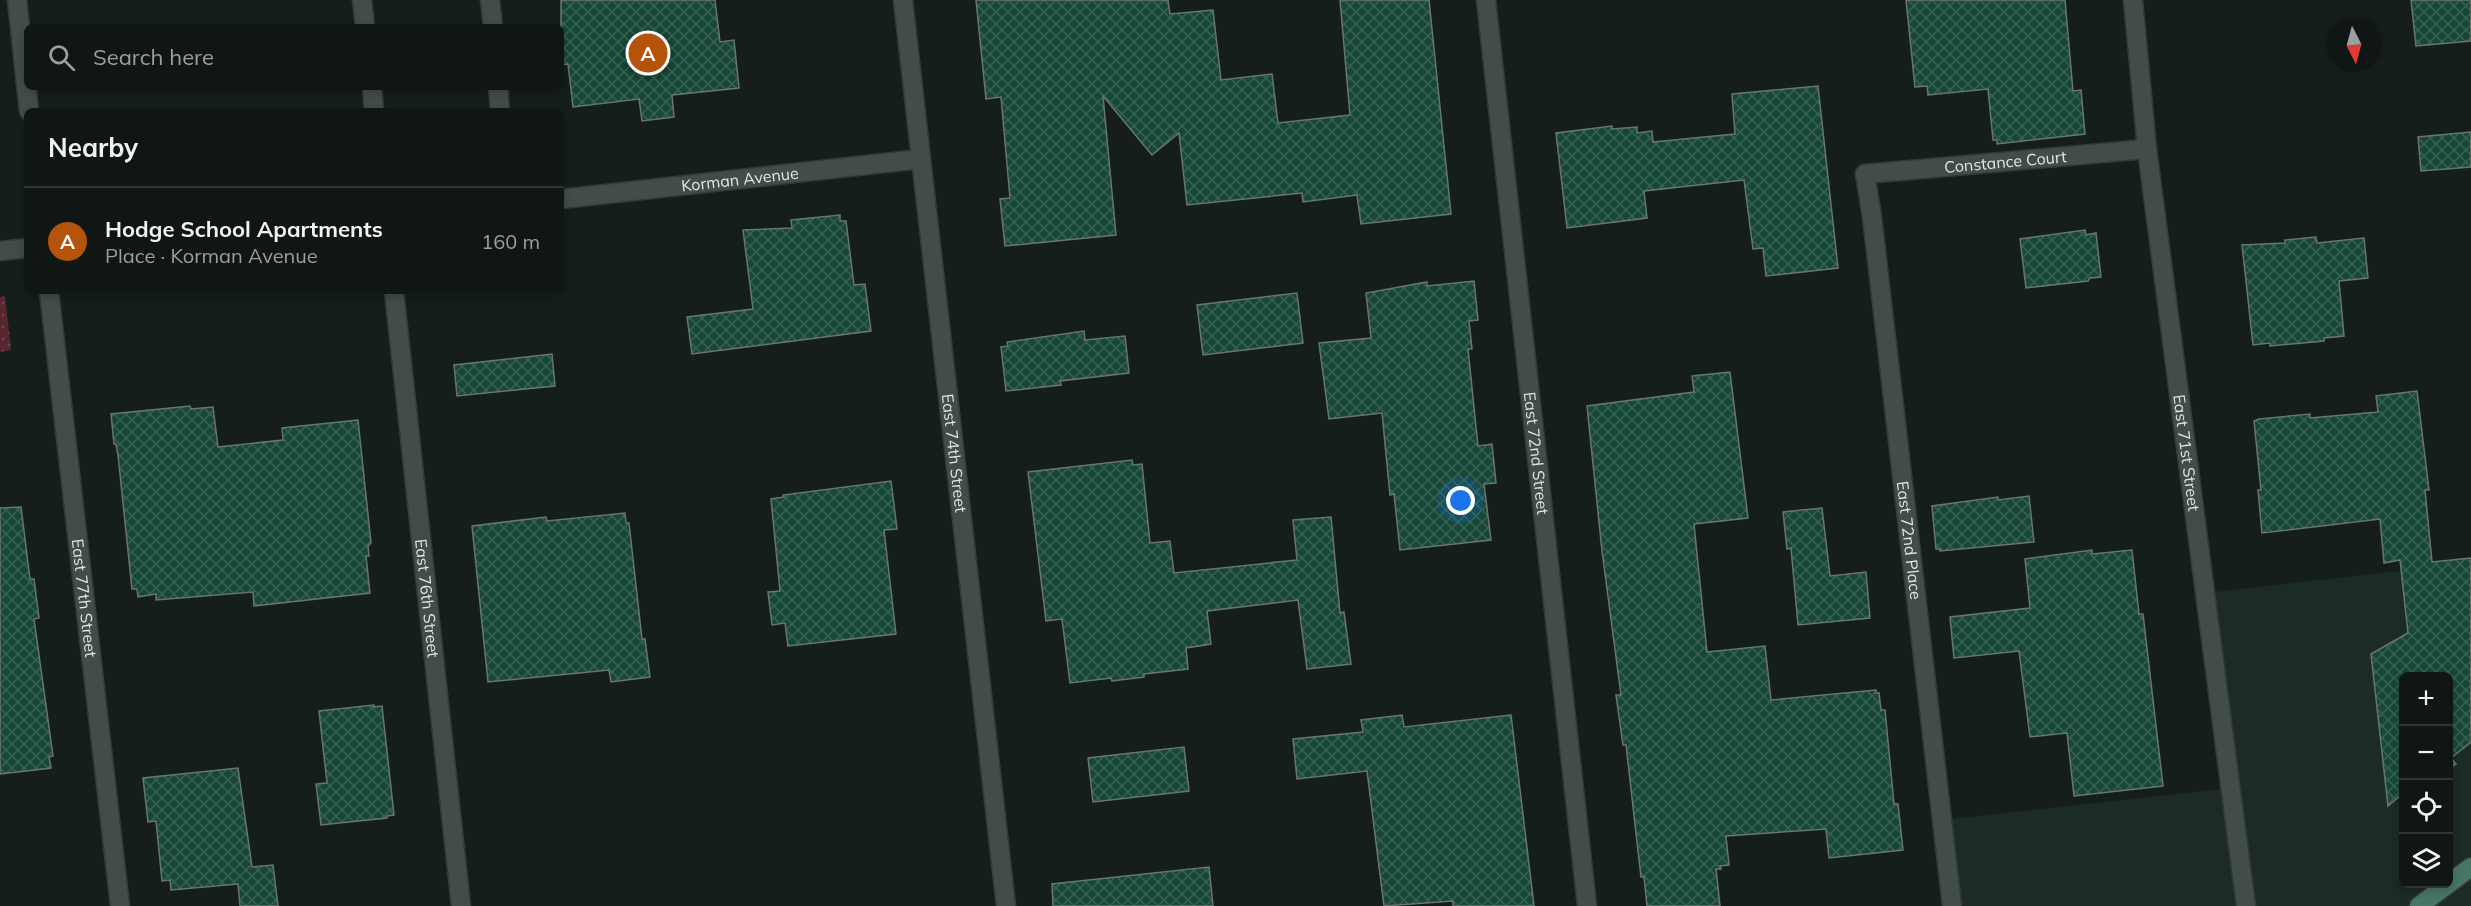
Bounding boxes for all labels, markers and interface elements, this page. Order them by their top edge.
north arrow [2327,18,2381,72]
search box [24,24,564,90]
pin: A [628,31,668,76]
icon: search [45,41,78,74]
text: Search here [93,43,214,71]
text: Nearby [48,131,138,164]
street label: Constance Court [1943,146,2068,177]
street label: Korman Avenue [680,163,800,196]
text: Hodge School Apartments [105,215,383,243]
text: A [60,229,75,254]
text: 160 m [481,229,540,254]
text: Place · Korman Avenue [105,243,318,268]
street label: East 72nd Street [1520,391,1553,516]
street label: East 74th Street [938,393,971,514]
street label: East 71st Street [2169,393,2204,513]
street label: East 72nd Place [1893,480,1926,601]
your location [1446,486,1475,515]
street label: East 77th Street [68,538,101,659]
street label: East 76th Street [411,538,444,659]
map controls [2399,672,2453,888]
button: + [2399,672,2453,726]
button: − [2399,726,2453,780]
button: locate [2399,780,2453,834]
button: layers [2399,834,2453,888]

